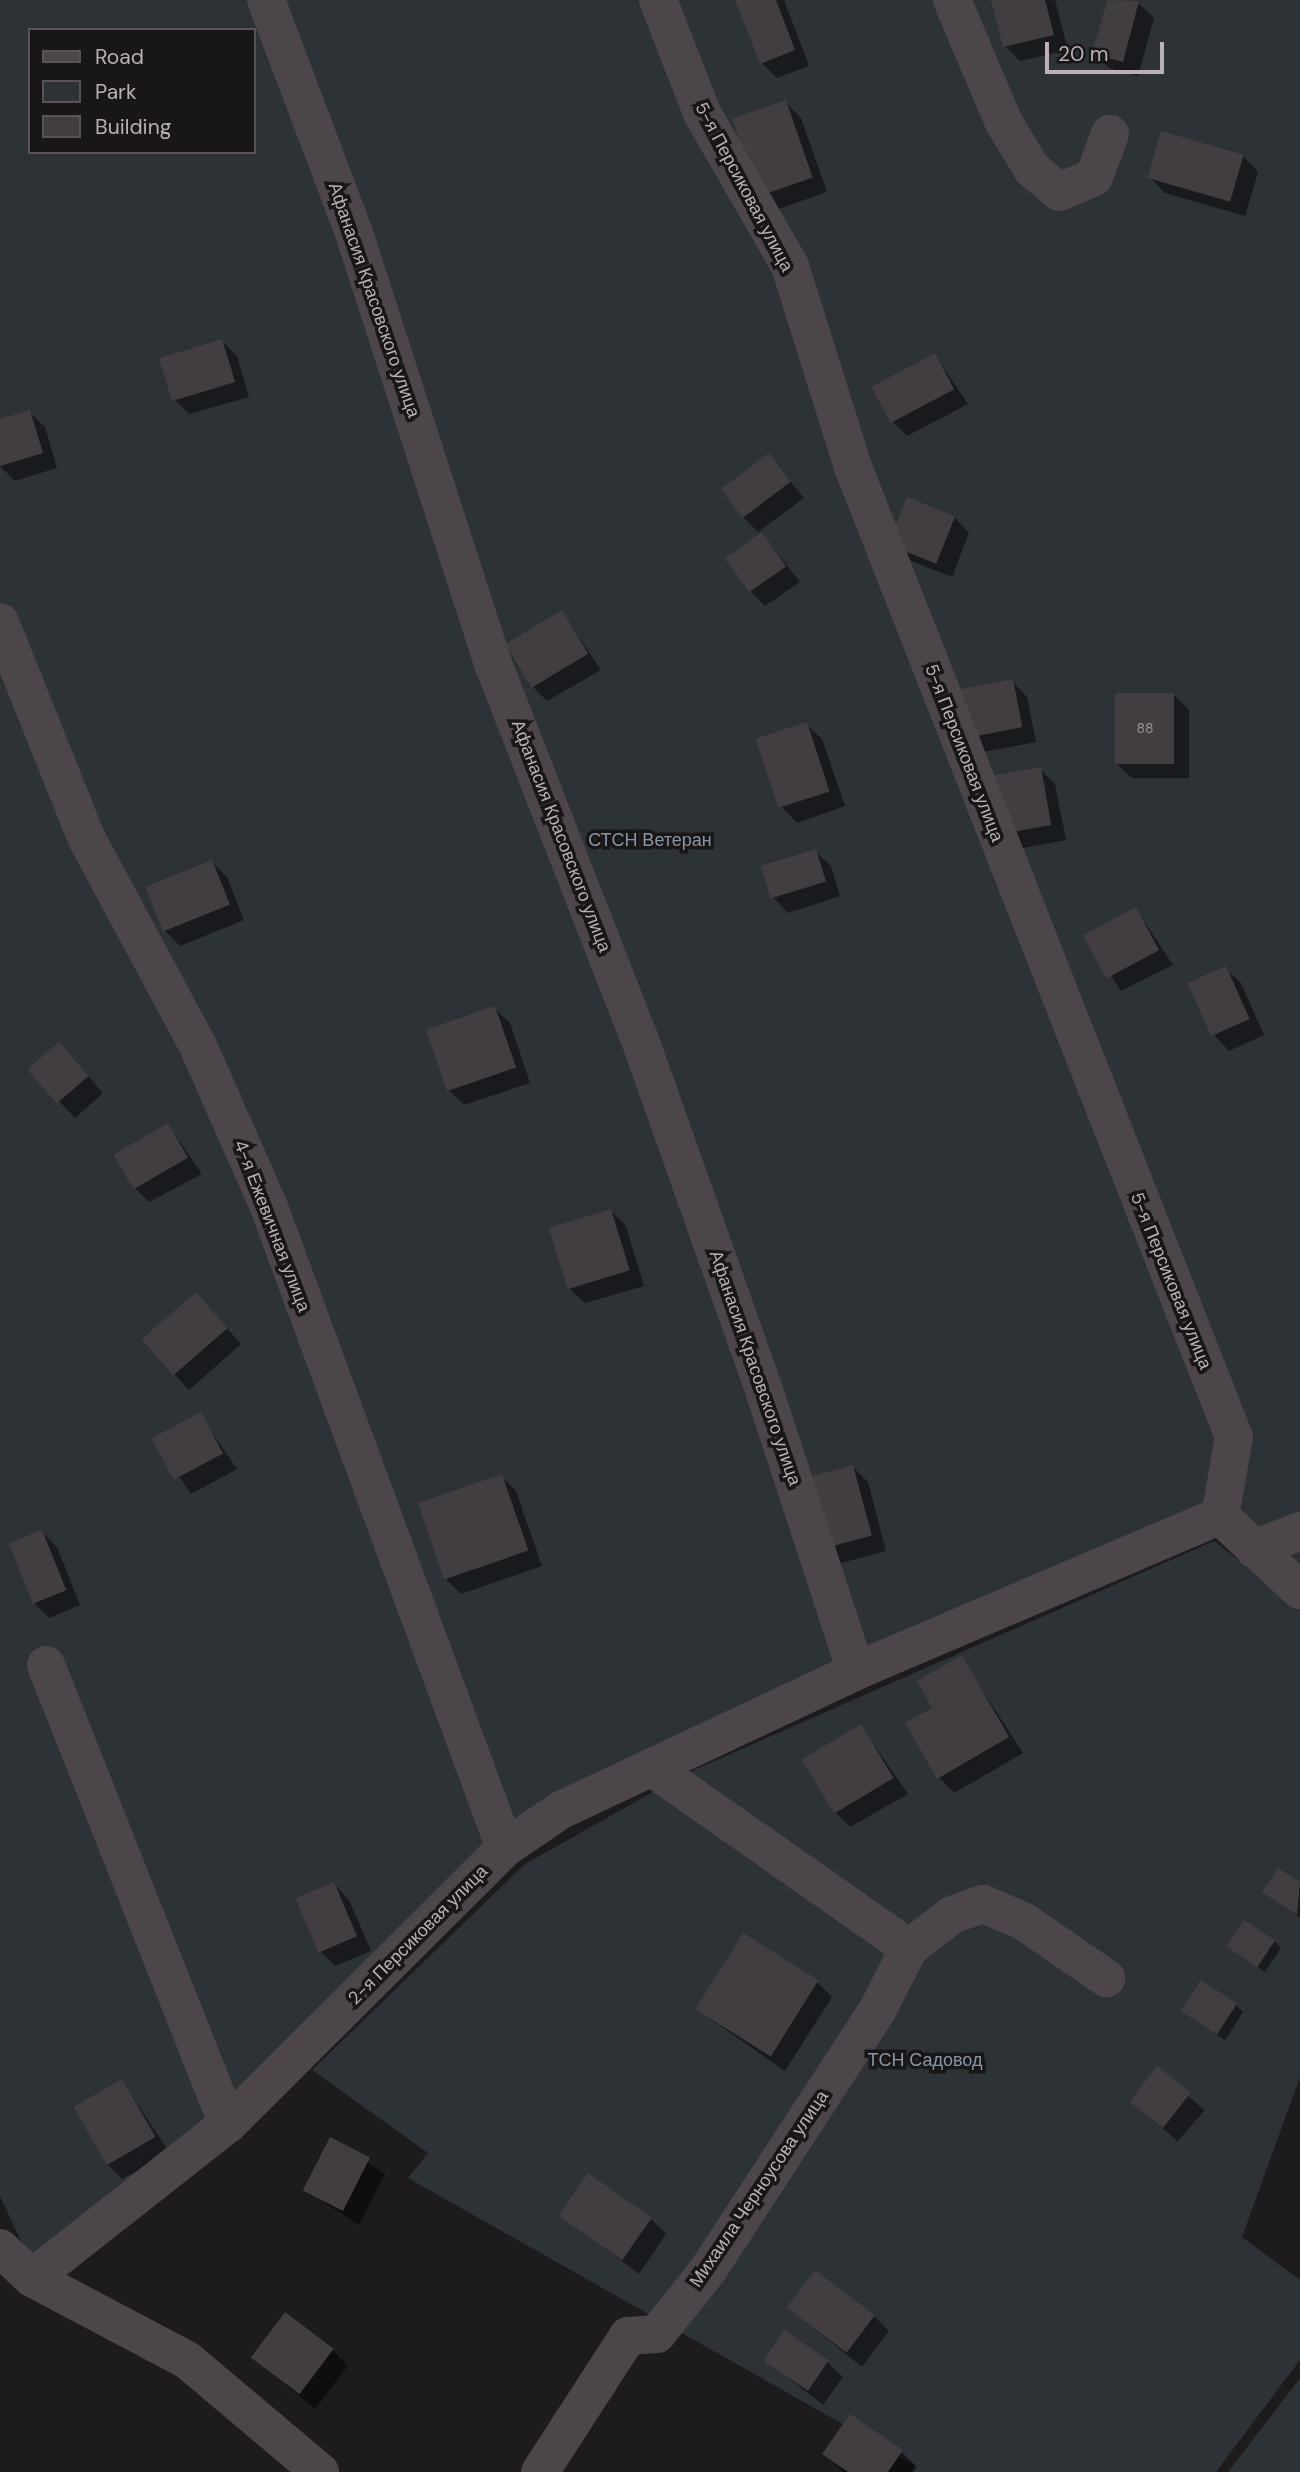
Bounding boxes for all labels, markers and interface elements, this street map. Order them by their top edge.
legend [28,28,256,154]
scale bar [1048,28,1167,72]
text: 20 m [1058,40,1109,68]
text: Road [95,43,144,71]
text: Park [95,78,136,106]
street label: 5-я Персиковая улица [690,99,798,275]
text: Building [95,113,171,141]
street label: Афанасия Красовского улица [324,180,424,420]
street label: 5-я Персиковая улица [920,661,1008,845]
street label: Афанасия Красовского улица [507,717,615,955]
house number: 88 [1136,720,1154,736]
park label: СТСН Ветеран [588,829,712,851]
street label: 4-я Ежевичная улица [229,1137,315,1315]
street label: 5-я Персиковая улица [1126,1189,1216,1373]
street label: Афанасия Красовского улица [705,1248,805,1488]
street label: 2-я Персиковая улица [344,1861,492,2009]
park label: ТСН Садовод [868,2049,982,2071]
street label: Михаила Черноусова улица [685,2087,833,2291]

